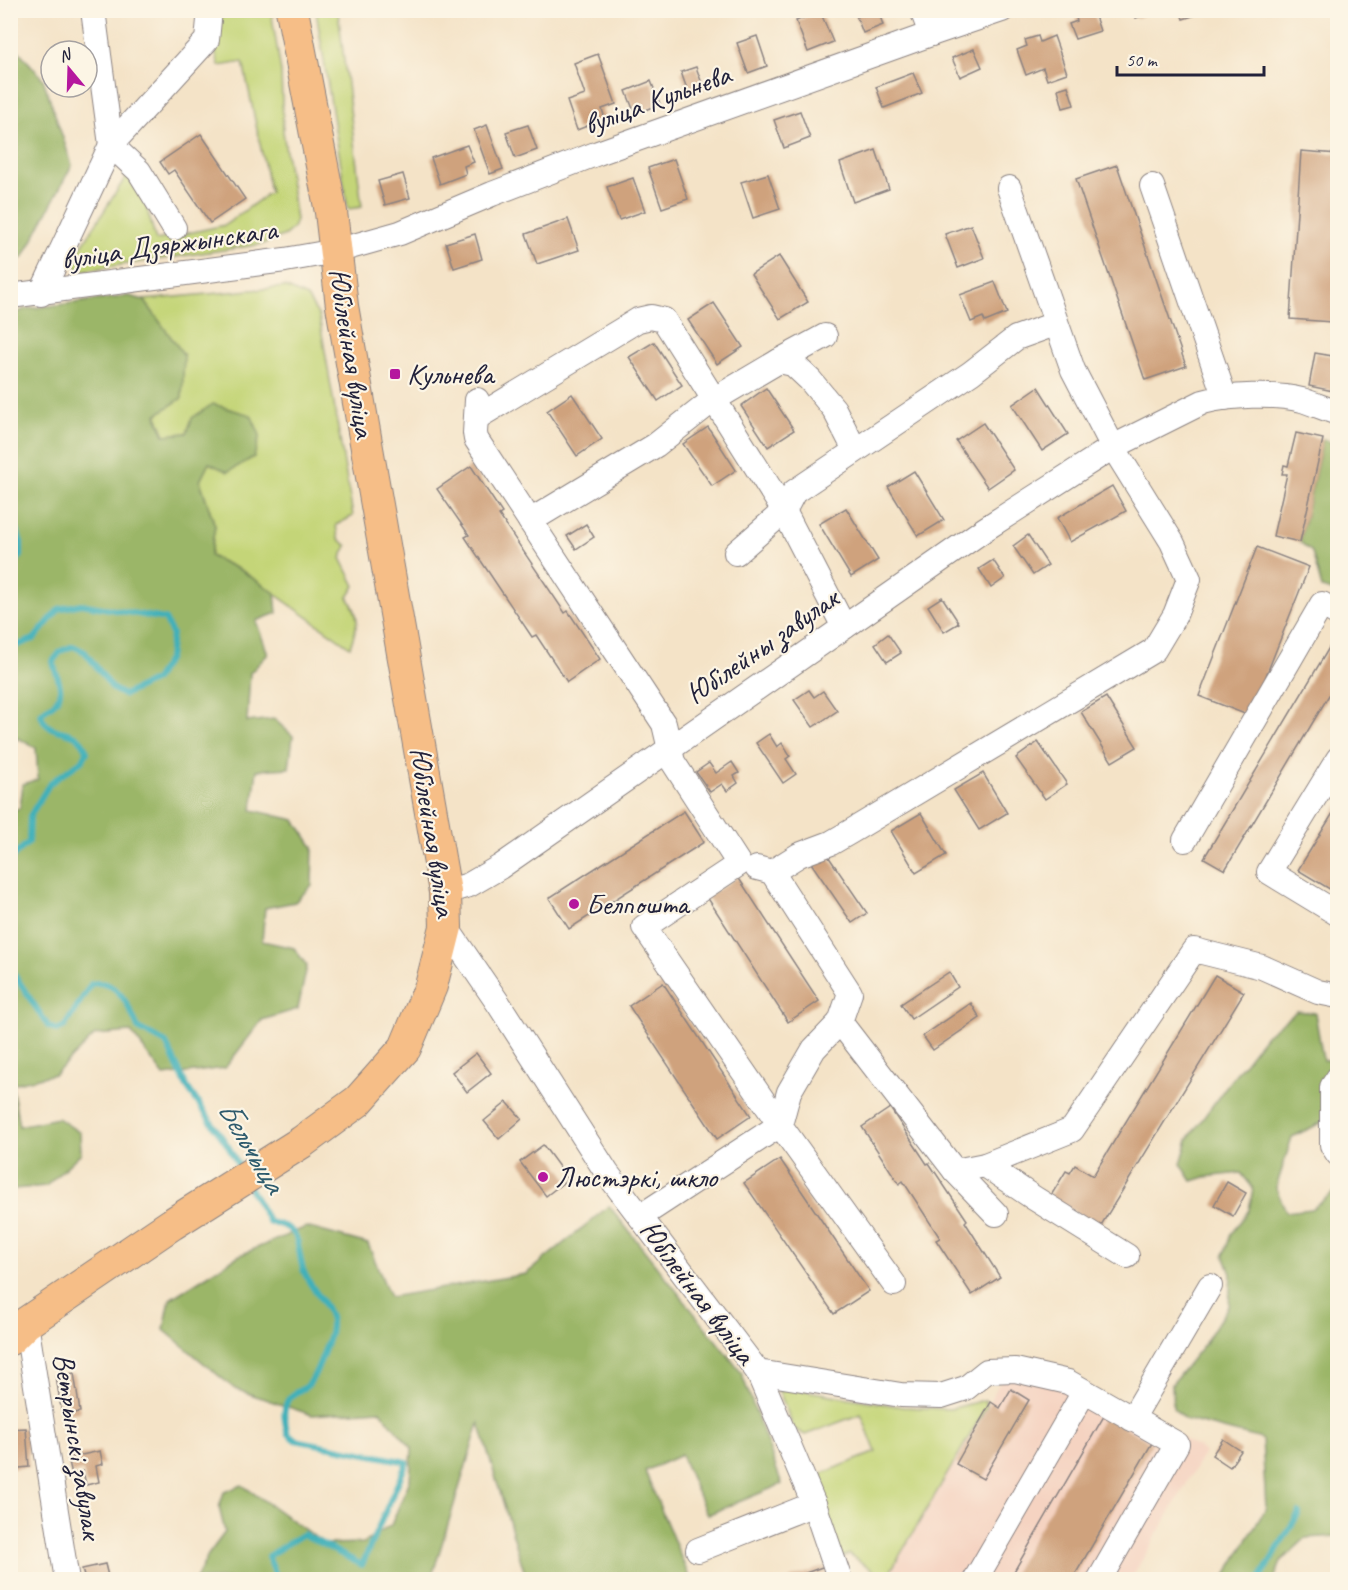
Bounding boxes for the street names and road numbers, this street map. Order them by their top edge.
street label: вуліца Кульнева [578,54,737,143]
street label: вуліца Дзяржынскага [59,210,281,278]
street label: Юбілейная вуліца [320,266,384,442]
street label: Юбілейны завулак [678,578,848,713]
street label: Юбілейная вуліца [401,745,465,921]
street label: Юбілейная вуліца [631,1212,766,1373]
street label: Ветрынскі завулак [45,1350,112,1544]

